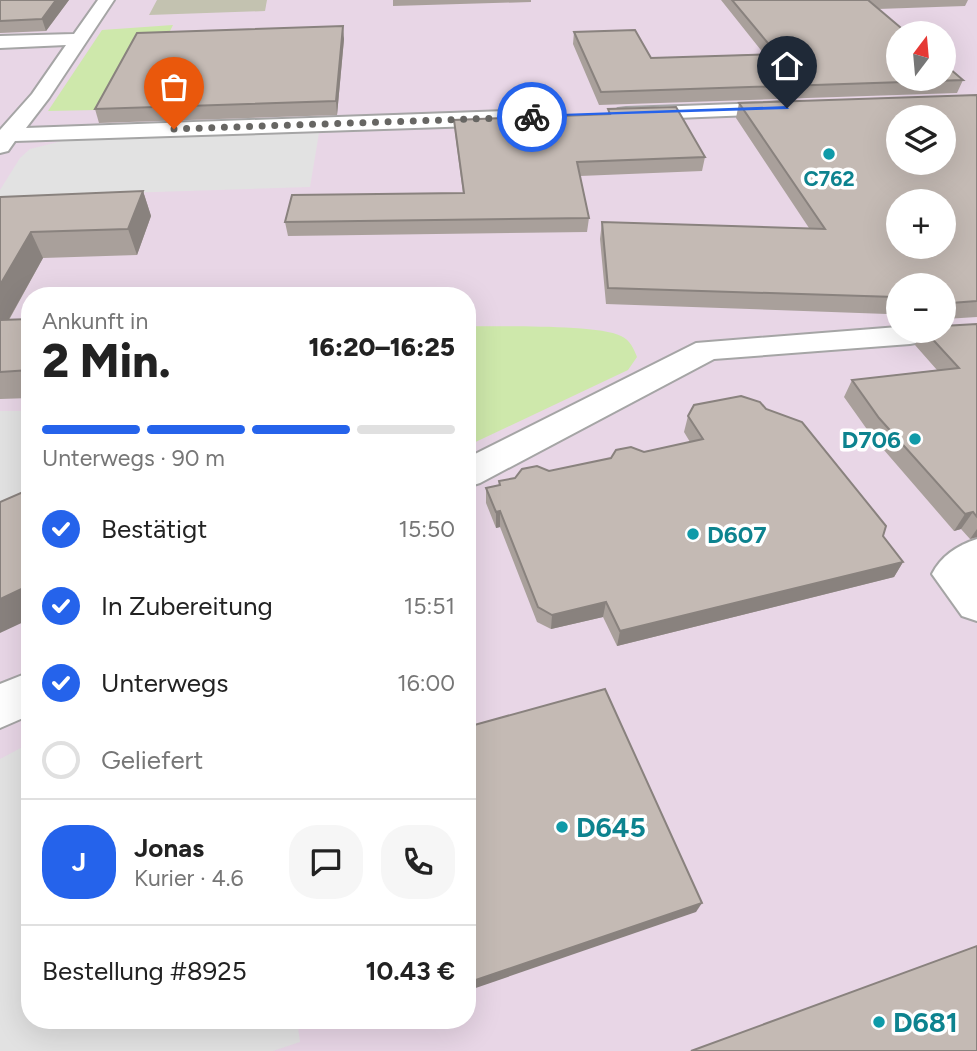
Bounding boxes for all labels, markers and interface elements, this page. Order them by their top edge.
north arrow [886,21,956,91]
map controls [886,21,956,343]
pin [757,36,817,108]
icon: home [768,47,806,85]
pin [144,57,204,129]
icon: bag [155,68,193,106]
courier [497,82,567,152]
icon: bike [513,98,551,136]
button: layers [886,105,956,175]
marker: C762 [821,146,837,162]
place label: C762 [803,166,855,191]
button: + [886,189,956,259]
button: − [886,273,956,343]
text: Ankunft in [42,307,148,335]
text: 16:20–16:25 [309,331,455,363]
text: 2 Min. [42,333,171,389]
place label: D706 [841,425,901,454]
marker: D706 [907,431,923,447]
text: Unterwegs · 90 m [42,444,225,472]
icon: check [42,510,80,548]
text: Bestätigt [101,513,207,545]
text: 15:50 [398,515,455,543]
place label: D607 [707,520,767,549]
marker: D607 [685,526,701,542]
icon: check [42,587,80,625]
text: In Zubereitung [101,590,273,622]
text: 15:51 [404,592,455,620]
icon: check [42,664,80,702]
text: Unterwegs [101,667,228,699]
text: 16:00 [397,669,455,697]
text: Geliefert [101,744,203,776]
place label: D645 [576,810,646,844]
marker: D645 [554,819,570,835]
button: chat [289,825,363,899]
button: phone [381,825,455,899]
text: Jonas [134,832,204,864]
text: J [72,846,86,878]
text: Kurier · 4.6 [134,864,244,892]
text: Bestellung #8925 [42,955,247,987]
text: 10.43 € [366,955,455,987]
place label: D681 [893,1005,958,1039]
marker: D681 [871,1014,887,1030]

